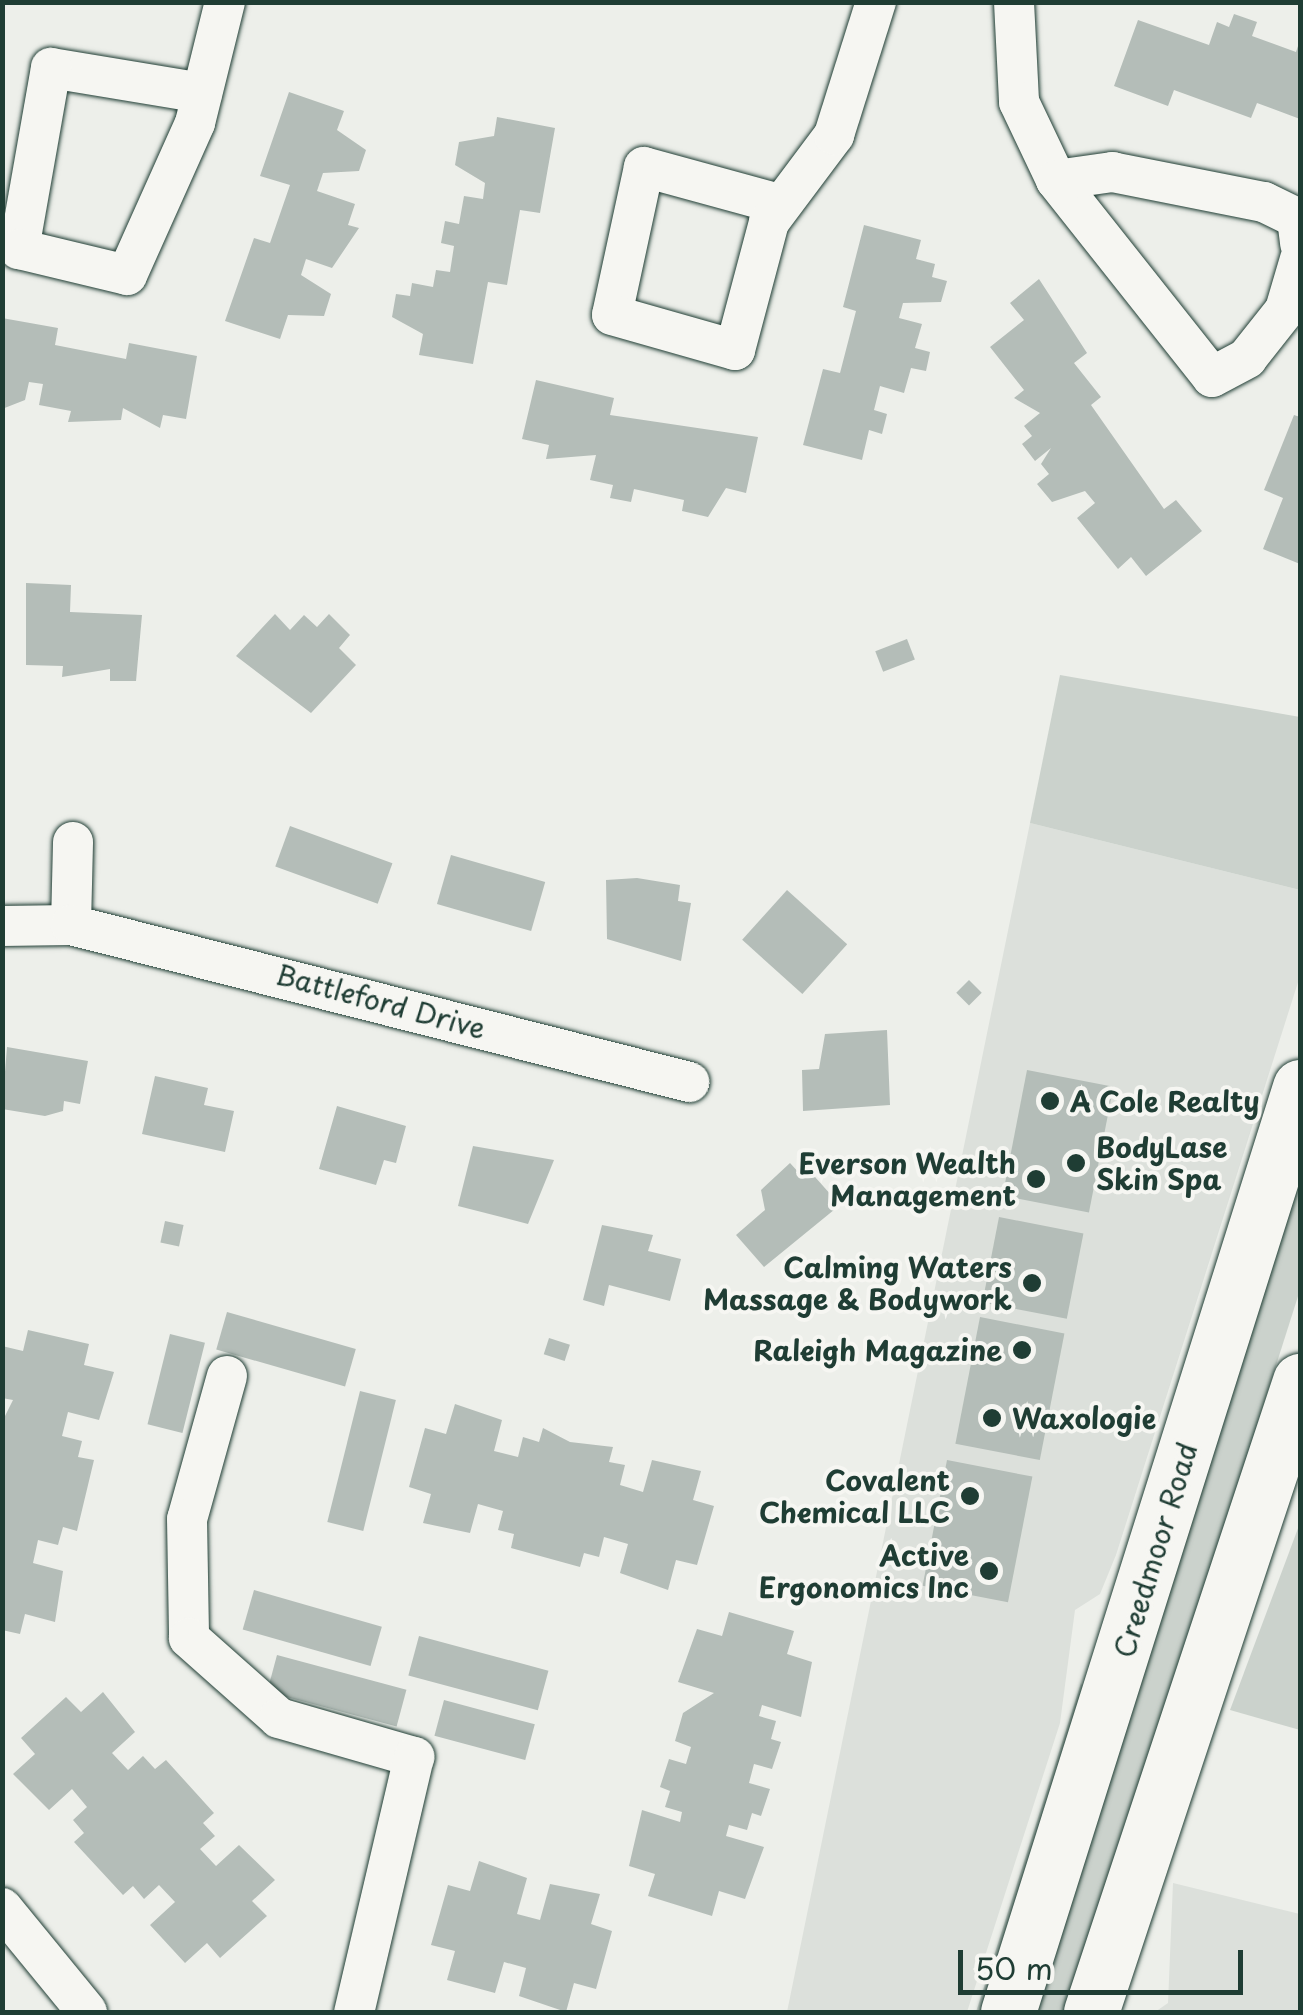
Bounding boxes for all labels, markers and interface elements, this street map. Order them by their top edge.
street label: Battleford Drive [272,957,490,1045]
place label: A Cole Realty [1070,1084,1264,1118]
marker: A Cole Realty [1039,1090,1061,1112]
place label: BodyLase Skin Spa [1096,1130,1227,1196]
place label: Everson Wealth Management [797,1146,1016,1212]
marker: BodyLase Skin Spa [1065,1152,1087,1174]
marker: Everson Wealth Management [1025,1168,1047,1190]
place label: Calming Waters Massage & Bodywork [703,1250,1012,1316]
marker: Calming Waters Massage & Bodywork [1021,1272,1043,1294]
place label: Raleigh Magazine [751,1333,1002,1367]
marker: Raleigh Magazine [1011,1339,1033,1361]
place label: Waxologie [1012,1401,1156,1435]
marker: Waxologie [981,1407,1003,1429]
street label: Creedmoor Road [1106,1438,1204,1662]
place label: Covalent Chemical LLC [759,1463,950,1529]
marker: Covalent Chemical LLC [959,1485,981,1507]
place label: Active Ergonomics Inc [757,1538,969,1604]
marker: Active Ergonomics Inc [978,1560,1000,1582]
scale bar [963,1930,1248,1992]
text: 50 m [975,1945,1053,1990]

